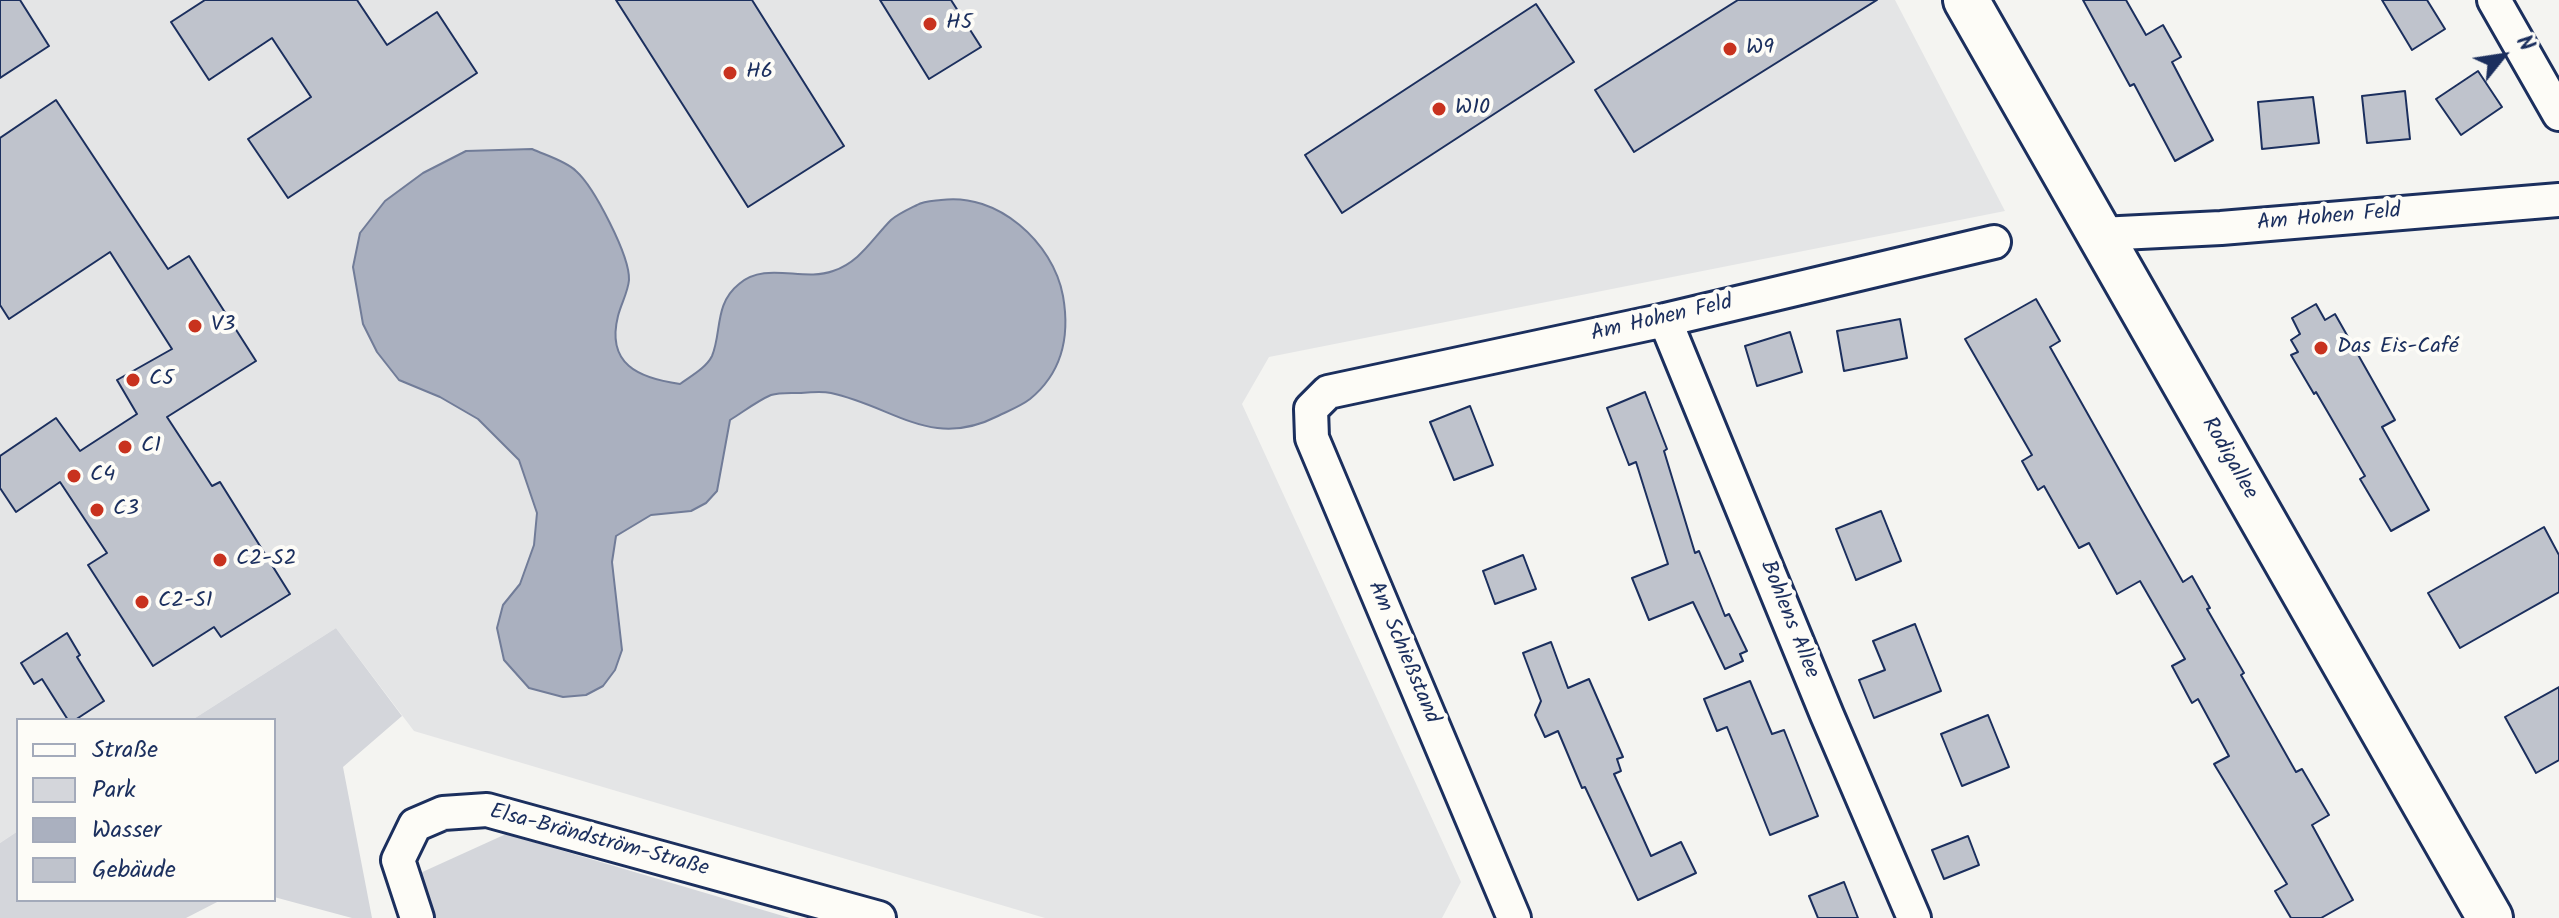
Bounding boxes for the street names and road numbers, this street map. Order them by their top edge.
street label: Am Hohen Feld [2256,200,2402,238]
street label: Am Hohen Feld [1589,291,1735,349]
street label: Rodigallee [2194,413,2262,505]
street label: Bohlens Allee [1752,557,1824,683]
street label: Am Schießstand [1360,578,1444,728]
street label: Elsa-Brändström-Straße [487,800,711,884]

